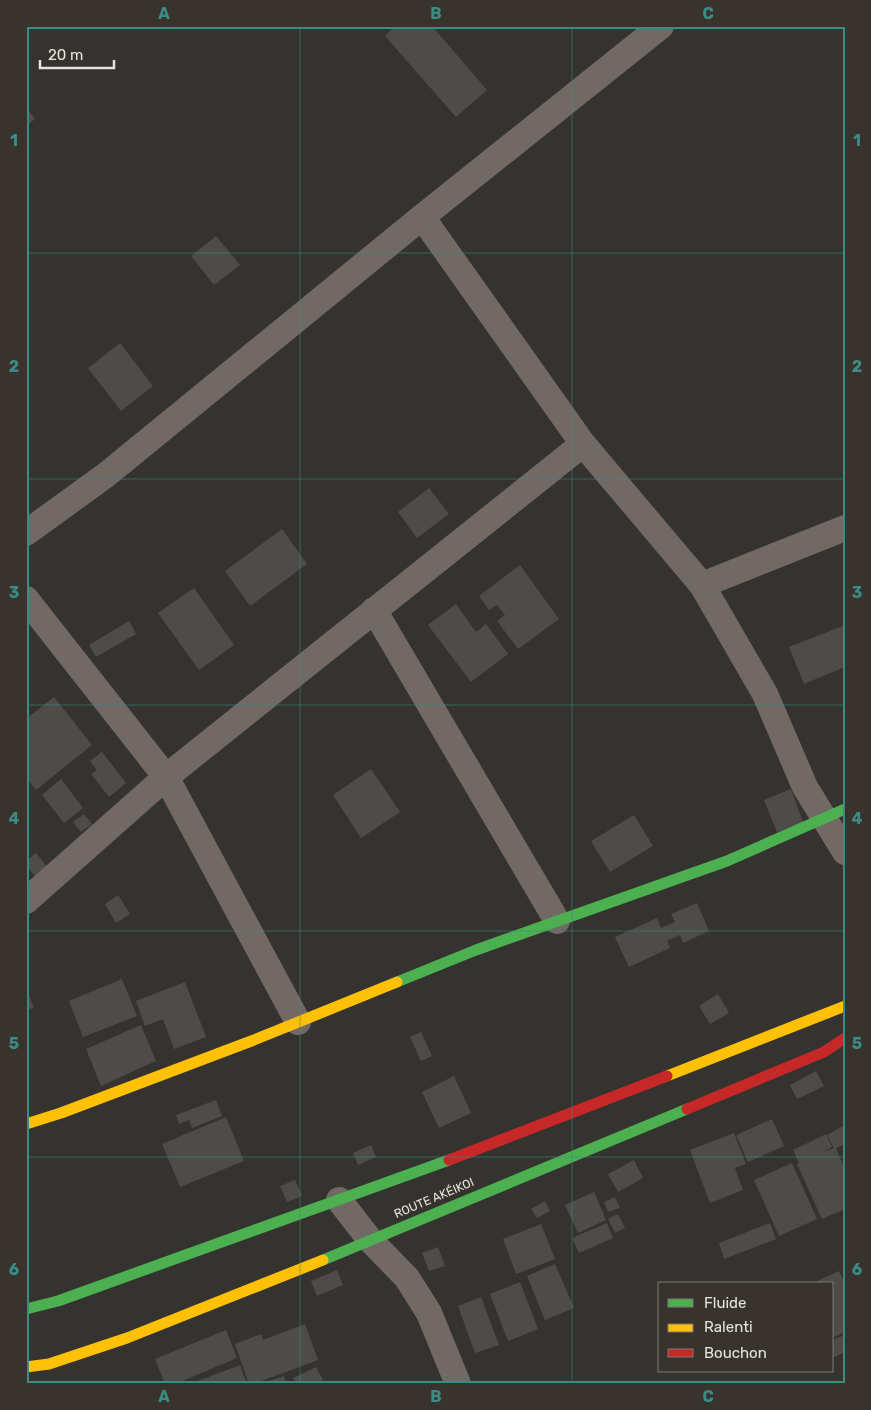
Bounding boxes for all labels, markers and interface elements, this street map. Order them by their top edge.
text: A [158,4,170,23]
text: B [430,4,442,23]
text: C [702,4,714,23]
scale bar [40,38,114,70]
text: 20 m [48,46,83,64]
text: 1 [10,131,18,150]
text: 1 [853,131,861,150]
text: 2 [9,357,19,376]
text: 2 [852,357,862,376]
text: 3 [9,583,19,602]
text: 3 [852,583,862,602]
text: 4 [9,809,20,828]
text: 4 [852,809,863,828]
text: 5 [9,1034,19,1053]
text: 5 [852,1034,862,1053]
street label: ROUTE AKÉIKOI [392,1175,476,1221]
text: 6 [9,1260,19,1279]
text: 6 [852,1260,862,1279]
legend [658,1282,834,1372]
text: Fluide [704,1294,746,1312]
text: Ralenti [704,1318,753,1336]
text: Bouchon [704,1344,767,1362]
text: A [158,1387,170,1406]
text: B [430,1387,442,1406]
text: C [702,1387,714,1406]

